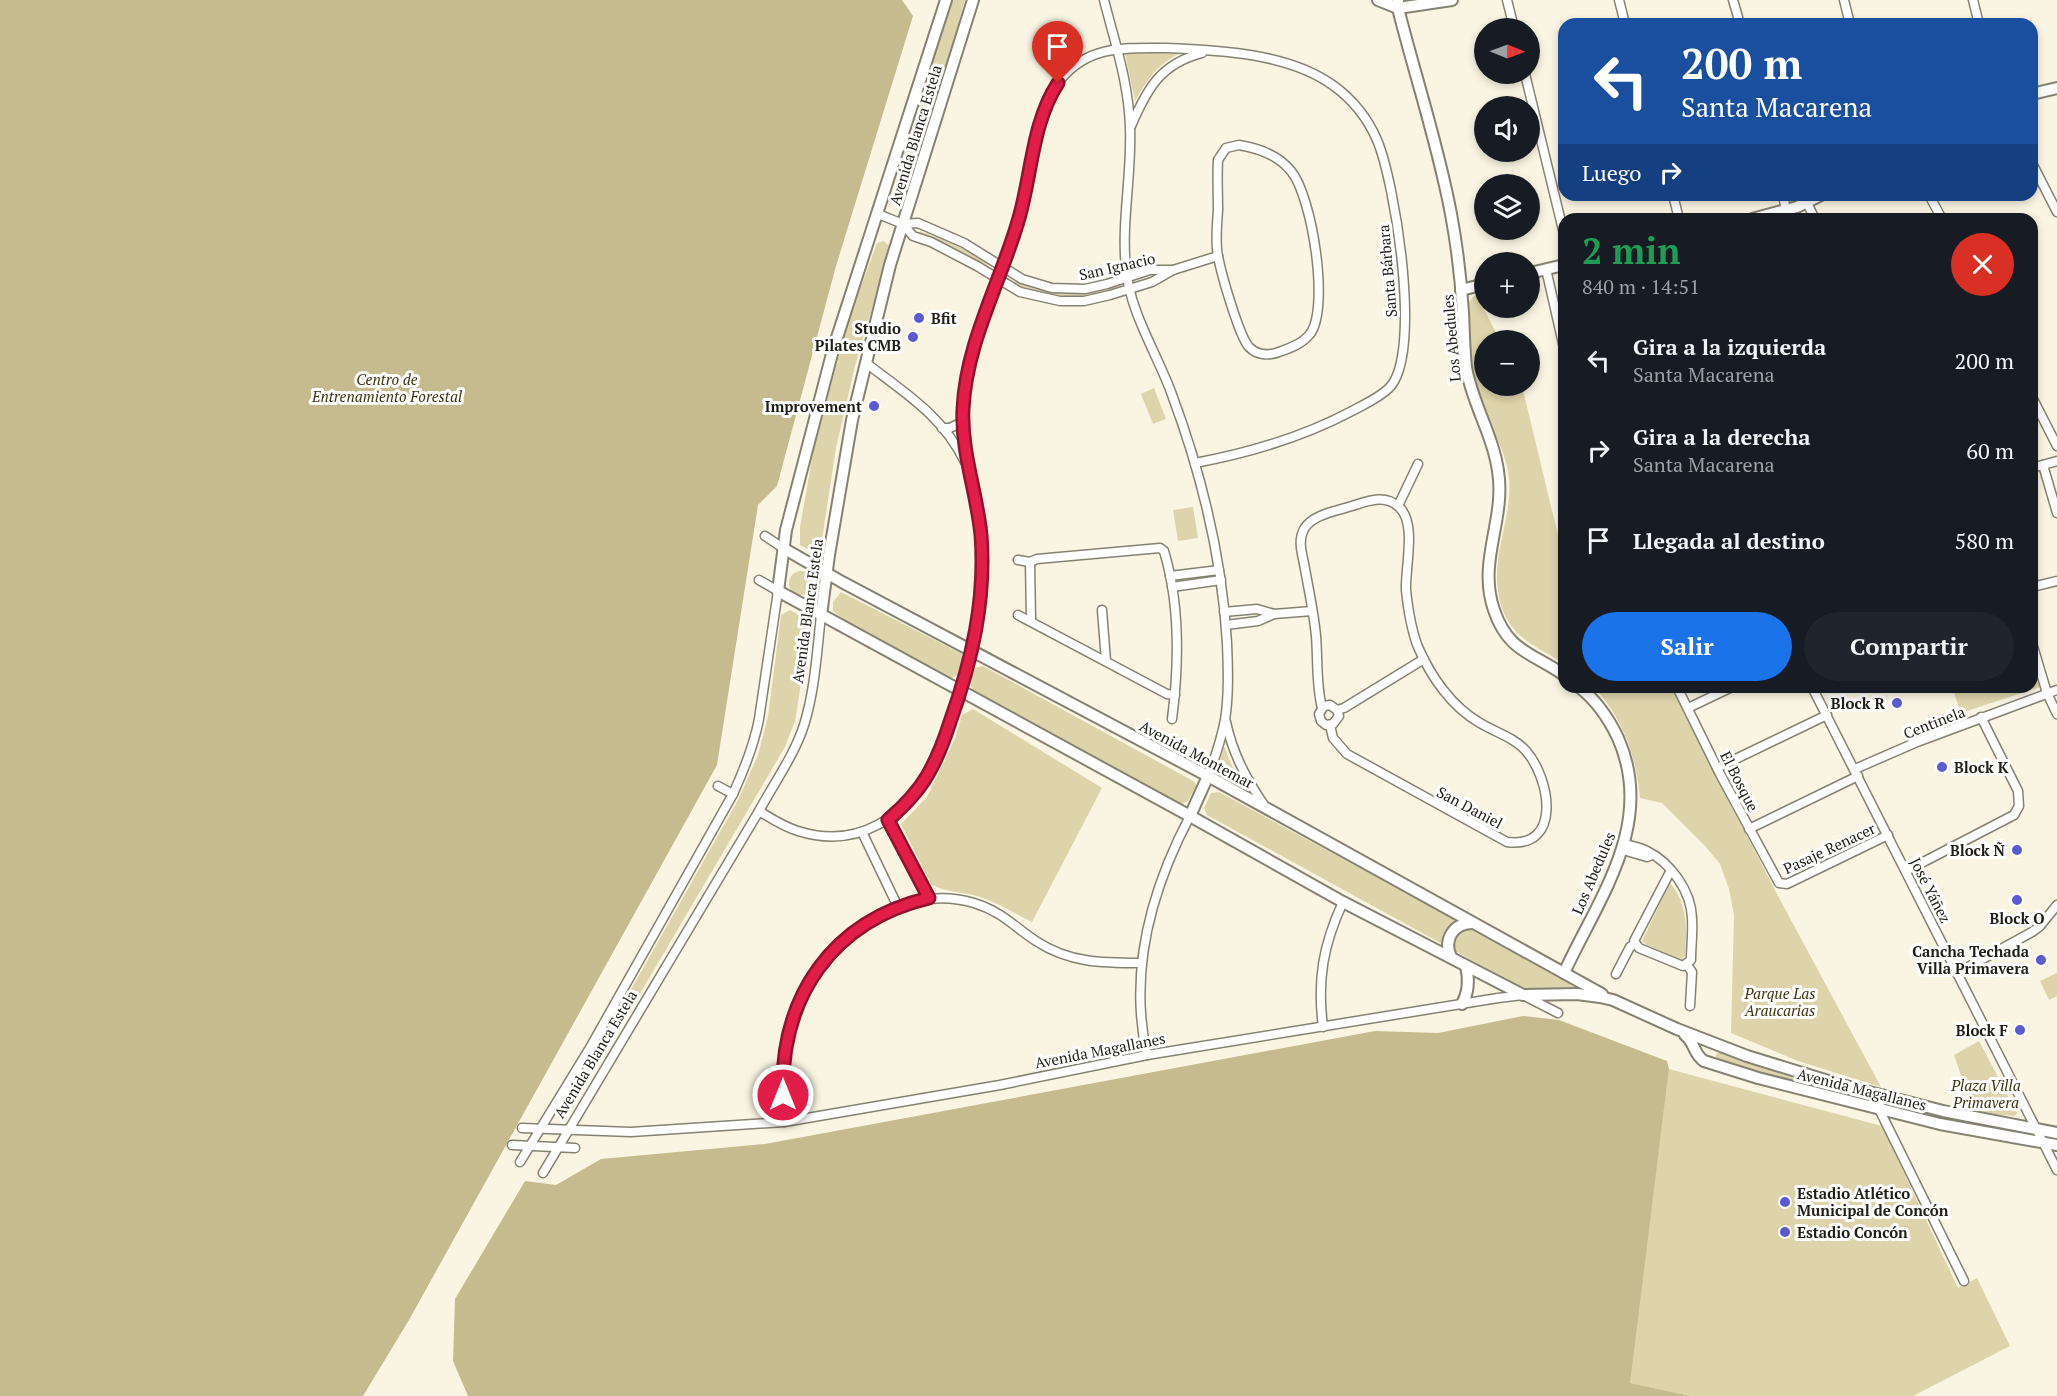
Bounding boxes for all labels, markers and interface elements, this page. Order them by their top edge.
north arrow [1474,18,1540,84]
map controls [1474,18,1540,396]
pin [1032,21,1083,83]
icon: arrive [1041,30,1074,63]
text: 200 m [1681,35,1802,91]
icon: left [1582,42,1660,120]
street label: Avenida Blanca Estela [884,62,946,208]
text: Santa Macarena [1681,89,1872,125]
button: sound [1474,96,1540,162]
icon: right [1654,156,1687,189]
text: Luego [1582,158,1642,187]
button: layers [1474,174,1540,240]
street label: Santa Bárbara [1373,223,1401,318]
text: 2 min [1582,227,1680,274]
button: close [1951,233,2014,296]
street label: San Ignacio [1077,248,1157,284]
button: + [1474,252,1540,318]
text: 840 m · 14:51 [1582,273,1700,300]
street label: Los Abedules [1437,293,1465,383]
place label: Bfit [931,308,957,328]
marker: Bfit [912,311,926,325]
place label: Studio Pilates CMB [815,318,901,355]
marker: Studio Pilates CMB [906,330,920,344]
button: − [1474,330,1540,396]
text: Gira a la izquierda [1633,332,1826,361]
icon: left [1582,344,1615,377]
text: 200 m [1954,346,2014,375]
text: Santa Macarena [1633,361,1775,388]
park label: Centro de Entrenamiento Forestal [311,369,463,406]
place label: Improvement [765,396,862,416]
marker: Improvement [867,399,881,413]
text: Gira a la derecha [1633,422,1811,451]
icon: right [1582,434,1615,467]
text: 60 m [1966,436,2014,465]
text: Santa Macarena [1633,451,1775,478]
icon: arrive [1582,524,1615,557]
text: Llegada al destino [1633,526,1825,555]
text: 580 m [1954,526,2014,555]
street label: Avenida Blanca Estela [787,537,827,685]
button: Salir [1582,612,1792,681]
button: Compartir [1804,612,2014,681]
place label: Block R [1831,693,1886,713]
marker: Block R [1890,696,1904,710]
street label: Centinela [1900,701,1968,743]
street label: Avenida Montemar [1136,715,1258,793]
street label: El Bosque [1716,747,1764,815]
place label: Block K [1954,757,2009,777]
marker: Block K [1935,760,1949,774]
street label: San Daniel [1434,781,1506,833]
street label: Pasaje Renacer [1780,818,1878,878]
street label: Los Abedules [1567,829,1619,917]
place label: Block Ñ [1950,840,2006,860]
marker: Block Ñ [2010,843,2024,857]
street label: José Yáñez [1906,854,1956,926]
marker: Block O [2010,893,2024,907]
place label: Block O [1990,908,2045,928]
place label: Cancha Techada Villa Primavera [1912,941,2030,978]
marker: Cancha Techada Villa Primavera [2034,953,2048,967]
park label: Parque Las Araucarias [1743,983,1816,1020]
street label: Avenida Blanca Estela [549,986,641,1122]
place label: Block F [1956,1020,2008,1040]
marker: Block F [2013,1023,2027,1037]
street label: Avenida Magallanes [1033,1028,1167,1072]
position arrow [751,1063,815,1127]
street label: Avenida Magallanes [1795,1063,1929,1115]
park label: Plaza Villa Primavera [1950,1075,2021,1112]
place label: Estadio Atlético Municipal de Concón [1797,1183,1949,1220]
marker: Estadio Atlético Municipal de Concón [1778,1195,1792,1209]
place label: Estadio Concón [1797,1222,1908,1242]
marker: Estadio Concón [1778,1225,1792,1239]

